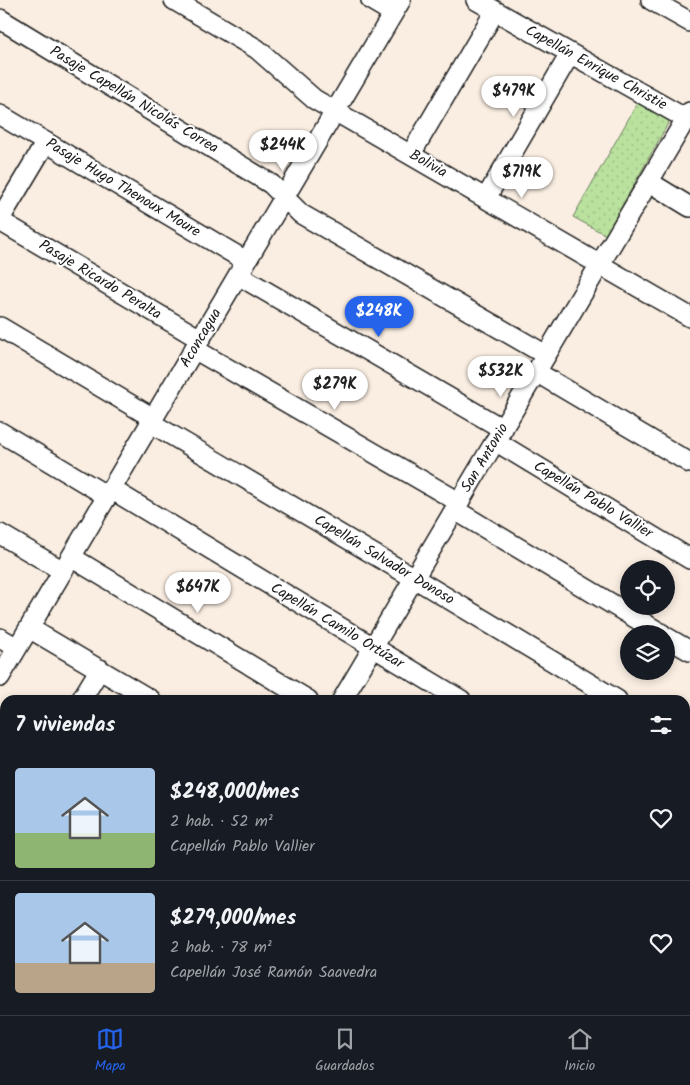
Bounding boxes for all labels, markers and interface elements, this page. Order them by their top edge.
street label: Capellán Enrique Christie [521,19,671,117]
street label: Pasaje Capellán Nicolás Correa [45,40,223,160]
pin: $479K [479,76,549,118]
text: $479K [492,79,536,104]
pin: $244K [248,130,318,172]
street label: Pasaje Hugo Thenoux Moure [41,132,205,244]
text: $244K [260,133,306,158]
street label: Bolivia [404,143,452,185]
pin: $719K [487,156,557,199]
text: $719K [502,160,542,185]
street label: Pasaje Ricardo Peralta [34,234,166,326]
pin: $248K [344,296,414,338]
text: $248K [356,299,402,324]
street label: Aconcagua [174,304,228,372]
pin: $532K [466,356,536,398]
text: $532K [478,359,524,384]
pin: $279K [300,368,370,411]
text: $279K [313,372,357,397]
street label: San Antonio [455,419,515,497]
street label: Capellán Pablo Vallier [529,455,658,546]
street label: Capellán Salvador Donoso [309,508,459,612]
map controls [620,560,675,680]
button: locate [620,560,675,615]
pin: $647K [163,572,233,614]
text: $647K [176,575,220,600]
street label: Capellán Camilo Ortúzar [266,577,409,676]
button: layers [620,625,675,680]
text: 7 viviendas [15,709,115,742]
icon: filters [647,711,675,739]
text: $248,000/mes [170,776,300,809]
icon: home [55,788,115,848]
icon: heart [647,804,675,832]
text: 2 hab. · 52 m² [170,809,273,834]
text: Capellán Pablo Vallier [170,834,315,859]
text: $279,000/mes [170,902,296,935]
icon: home [55,913,115,973]
icon: heart [647,929,675,957]
text: 2 hab. · 78 m² [170,935,272,960]
text: Capellán José Ramón Saavedra [170,960,377,985]
tab: Mapa [95,1025,126,1077]
tab: Guardados [315,1025,375,1077]
tab: Inicio [564,1025,595,1077]

